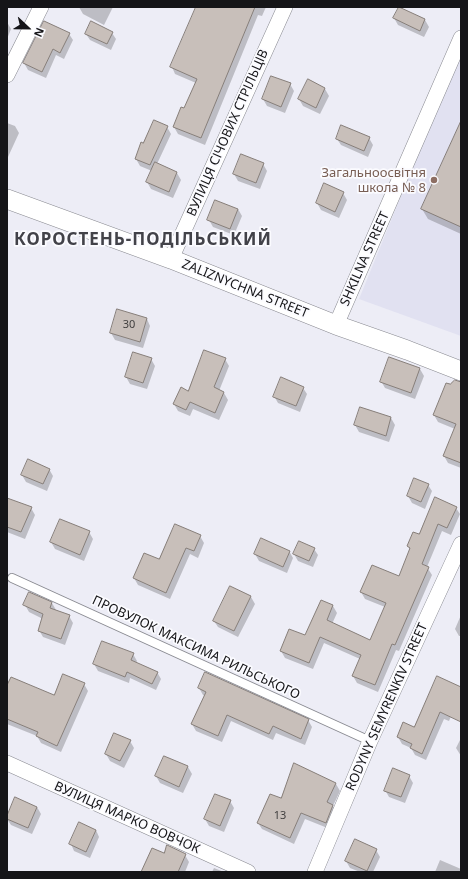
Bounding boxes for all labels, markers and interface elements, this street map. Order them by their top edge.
north arrow [8,8,48,48]
text: N [31,26,48,40]
street label: ВУЛИЦЯ СІЧОВИХ СТРІЛЬЦІВ [184,47,272,219]
place label: Загальноосвітня школа № 8 [322,165,426,196]
marker: Загальноосвітня школа № 8 [429,175,439,185]
street label: SHKILNA STREET [337,209,393,309]
district label: КОРОСТЕНЬ-ПОДІЛЬСЬКИЙ [14,230,272,250]
street label: ZALIZNYCHNA STREET [180,256,310,322]
house number: 30 [123,318,135,332]
street label: ПРОВУЛОК МАКСИМА РИЛЬСЬКОГО [90,593,302,703]
street label: RODYNY SEMYRENKIV STREET [343,621,431,793]
street label: ВУЛИЦЯ МАРКО ВОВЧОК [52,779,202,857]
house number: 13 [274,809,286,823]

